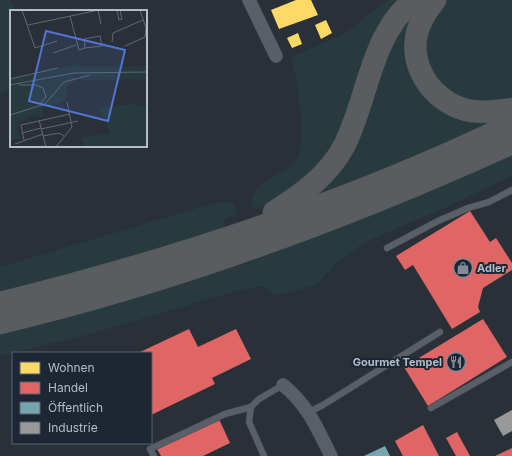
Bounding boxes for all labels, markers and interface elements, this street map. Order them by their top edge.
inset map [10,10,147,147]
shop icon: Adler [452,257,474,279]
place label: Adler [477,261,506,275]
restaurant icon: Gourmet Tempel [445,351,467,373]
legend [12,352,152,444]
place label: Gourmet Tempel [353,355,442,369]
text: Wohnen [48,360,95,375]
text: Handel [48,380,88,395]
text: Öffentlich [48,400,103,415]
text: Industrie [48,420,98,435]

